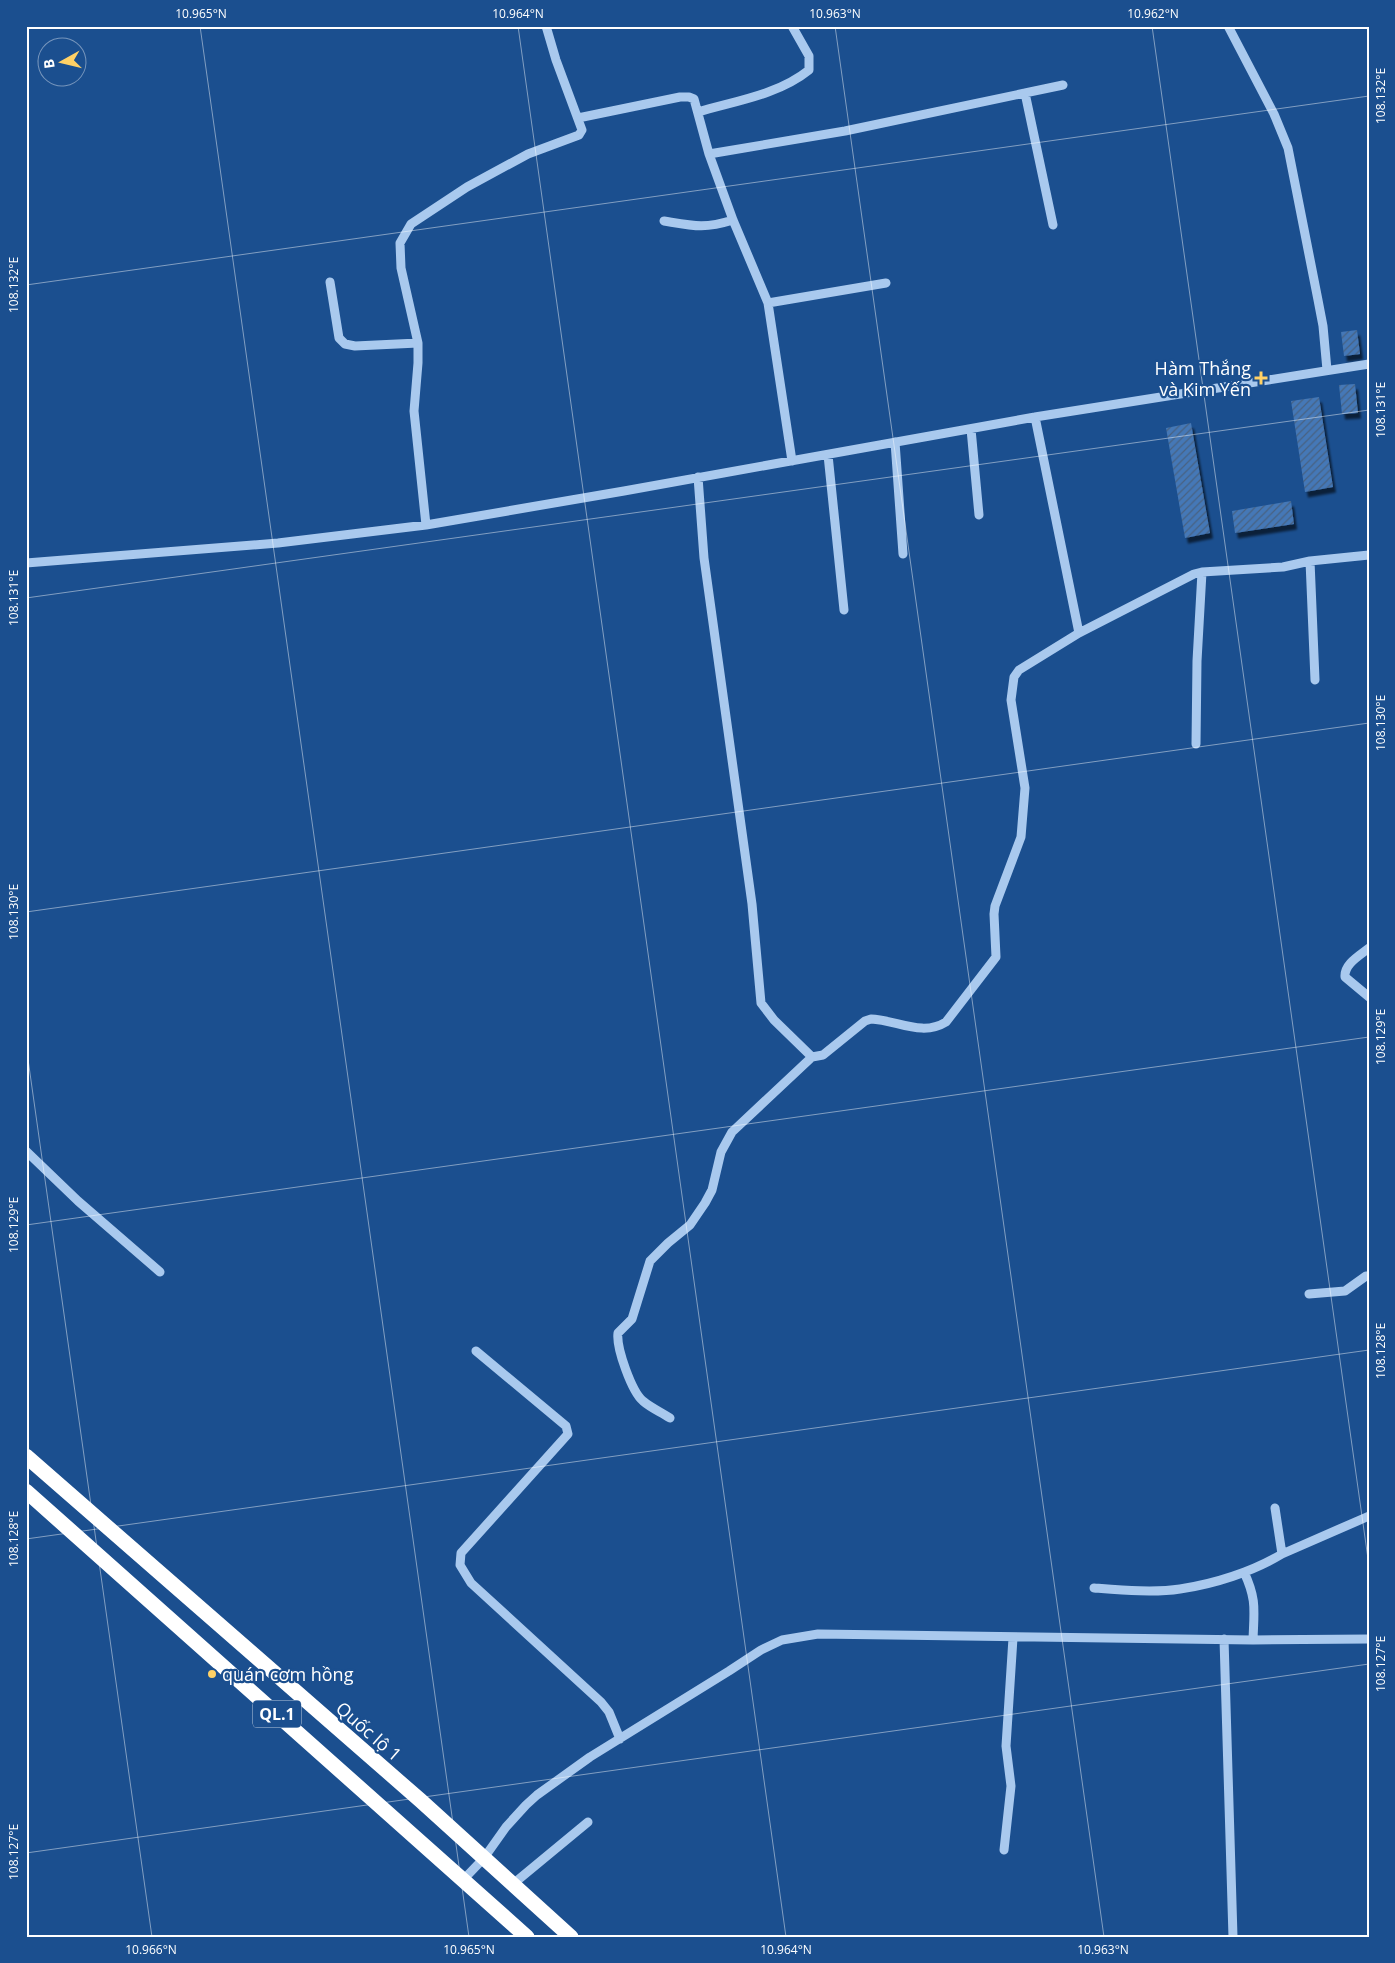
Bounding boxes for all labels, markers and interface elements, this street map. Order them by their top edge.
text: 10.965°N [175,5,227,22]
text: 10.964°N [492,5,544,22]
text: 10.963°N [809,5,861,22]
text: 10.962°N [1127,5,1179,22]
north arrow [38,38,88,88]
text: B [39,58,59,70]
text: 108.132°E [1372,68,1389,124]
text: 108.132°E [5,257,22,313]
place label: Hàm Thắng và Kim Yến [1155,356,1251,401]
marker: Hàm Thắng và Kim Yến [1255,372,1267,384]
text: 108.131°E [1372,382,1389,438]
text: 108.131°E [5,570,22,626]
text: 108.130°E [1372,695,1389,751]
text: 108.130°E [5,884,22,940]
text: 108.129°E [1372,1009,1389,1065]
text: 108.129°E [5,1197,22,1253]
text: 108.128°E [1372,1323,1389,1379]
text: 108.128°E [5,1511,22,1567]
text: 108.127°E [1372,1636,1389,1692]
place label: quán cơm hồng [222,1662,354,1686]
marker: quán cơm hồng [206,1668,218,1680]
street label: Quốc lộ 1 [331,1696,407,1766]
road number: QL.1 [253,1700,301,1728]
text: 108.127°E [5,1824,22,1880]
text: 10.966°N [125,1941,177,1958]
text: 10.965°N [443,1941,495,1958]
text: 10.964°N [760,1941,812,1958]
text: 10.963°N [1077,1941,1129,1958]

